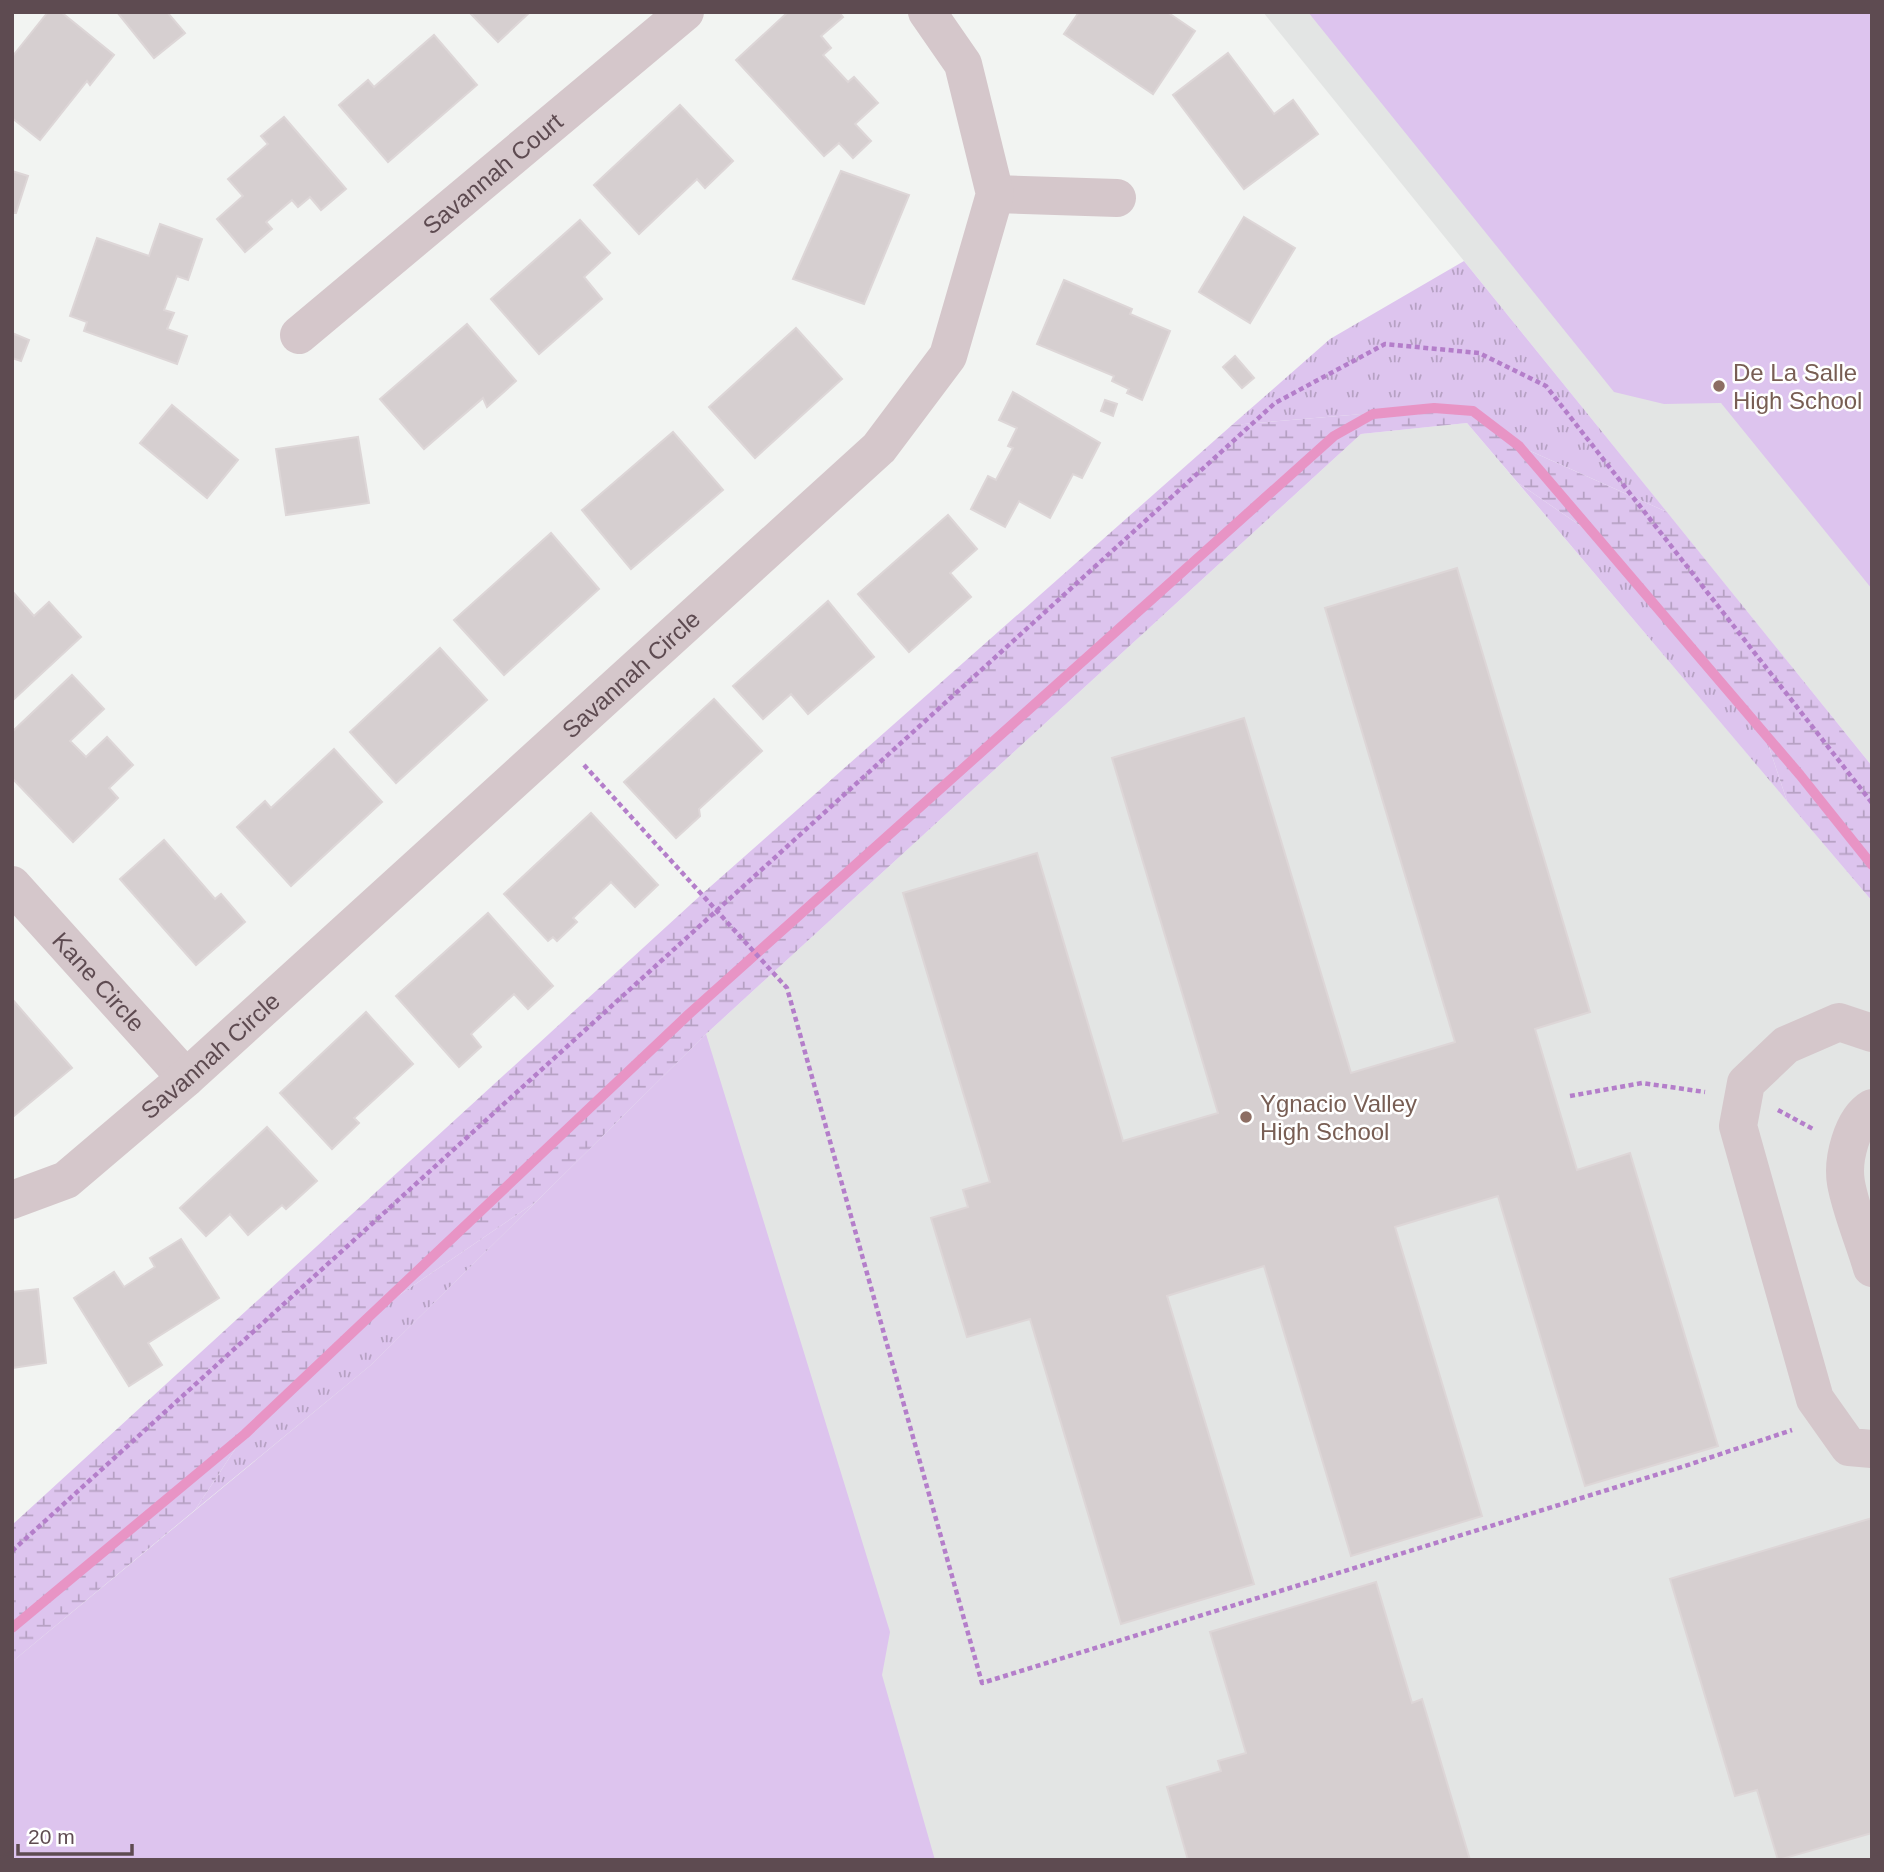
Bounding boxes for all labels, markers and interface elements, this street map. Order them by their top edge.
street label: Savannah Court [417,107,568,239]
place label: De La Salle High School [1733,359,1862,414]
marker: De La Salle High School [1711,378,1727,394]
street label: Savannah Circle [556,605,705,743]
street label: Kane Circle [47,926,151,1037]
street label: Savannah Circle [135,987,285,1124]
place label: Ygnacio Valley High School [1260,1090,1417,1145]
marker: Ygnacio Valley High School [1238,1109,1254,1125]
scale bar [18,1812,131,1856]
text: 20 m [28,1825,75,1848]

